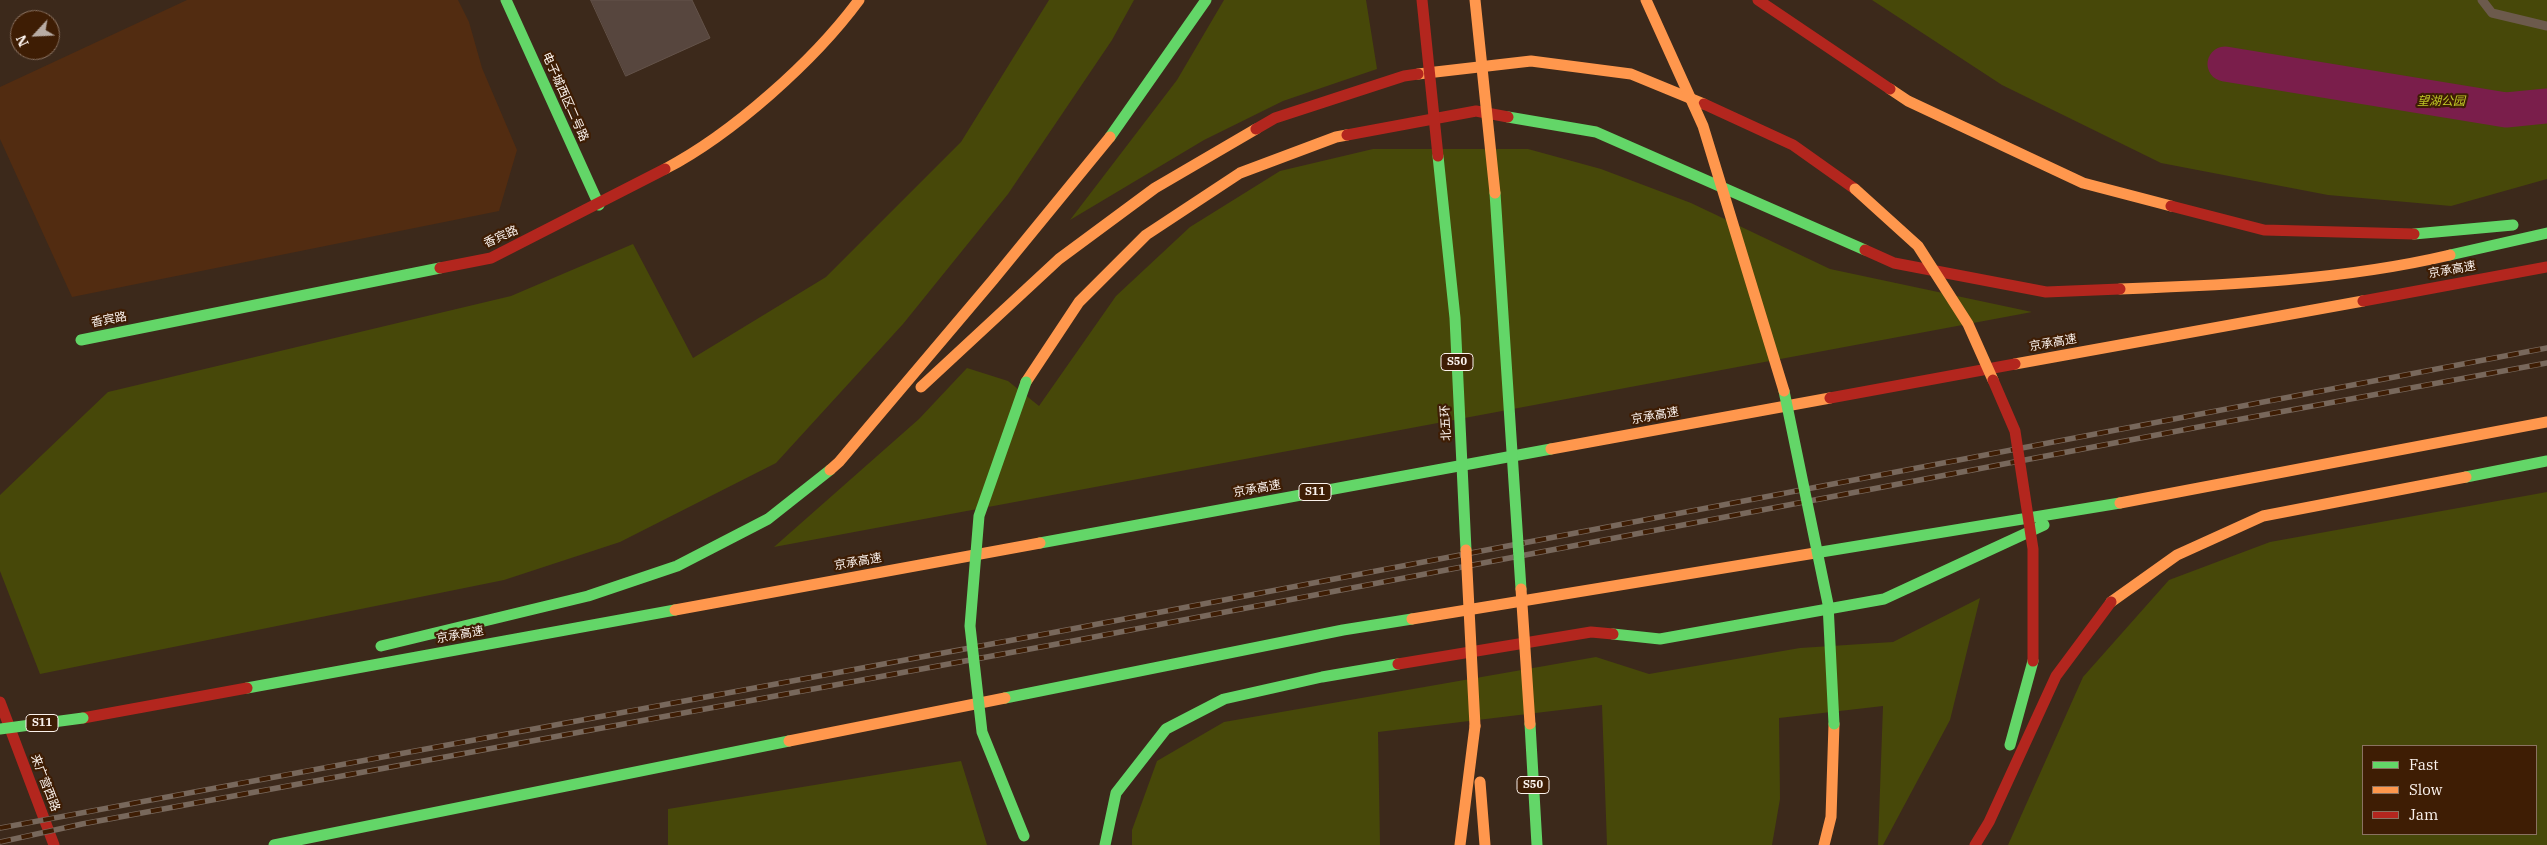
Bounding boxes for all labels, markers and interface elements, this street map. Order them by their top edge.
north arrow [10,10,60,60]
text: N [12,32,33,50]
street label: 电子城西区二号路 [539,50,591,144]
park label: 望湖公园 [2417,95,2465,109]
street label: 香宾路 [482,223,520,251]
street label: 京承高速 [2427,259,2477,281]
street label: 香宾路 [90,309,128,331]
street label: 京承高速 [2028,332,2078,354]
road number: S50 [1441,354,1473,371]
street label: 北五环 [1438,405,1454,441]
street label: 京承高速 [1630,405,1680,427]
street label: 京承高速 [1232,478,1282,500]
road number: S11 [1299,484,1331,501]
street label: 京承高速 [833,551,883,573]
street label: 京承高速 [435,624,485,646]
road number: S11 [26,714,58,731]
legend [2362,745,2537,835]
street label: 来广营西路 [28,752,62,814]
text: Fast [2409,755,2439,774]
road number: S50 [1517,776,1549,794]
text: Slow [2409,780,2442,799]
text: Jam [2409,805,2438,824]

